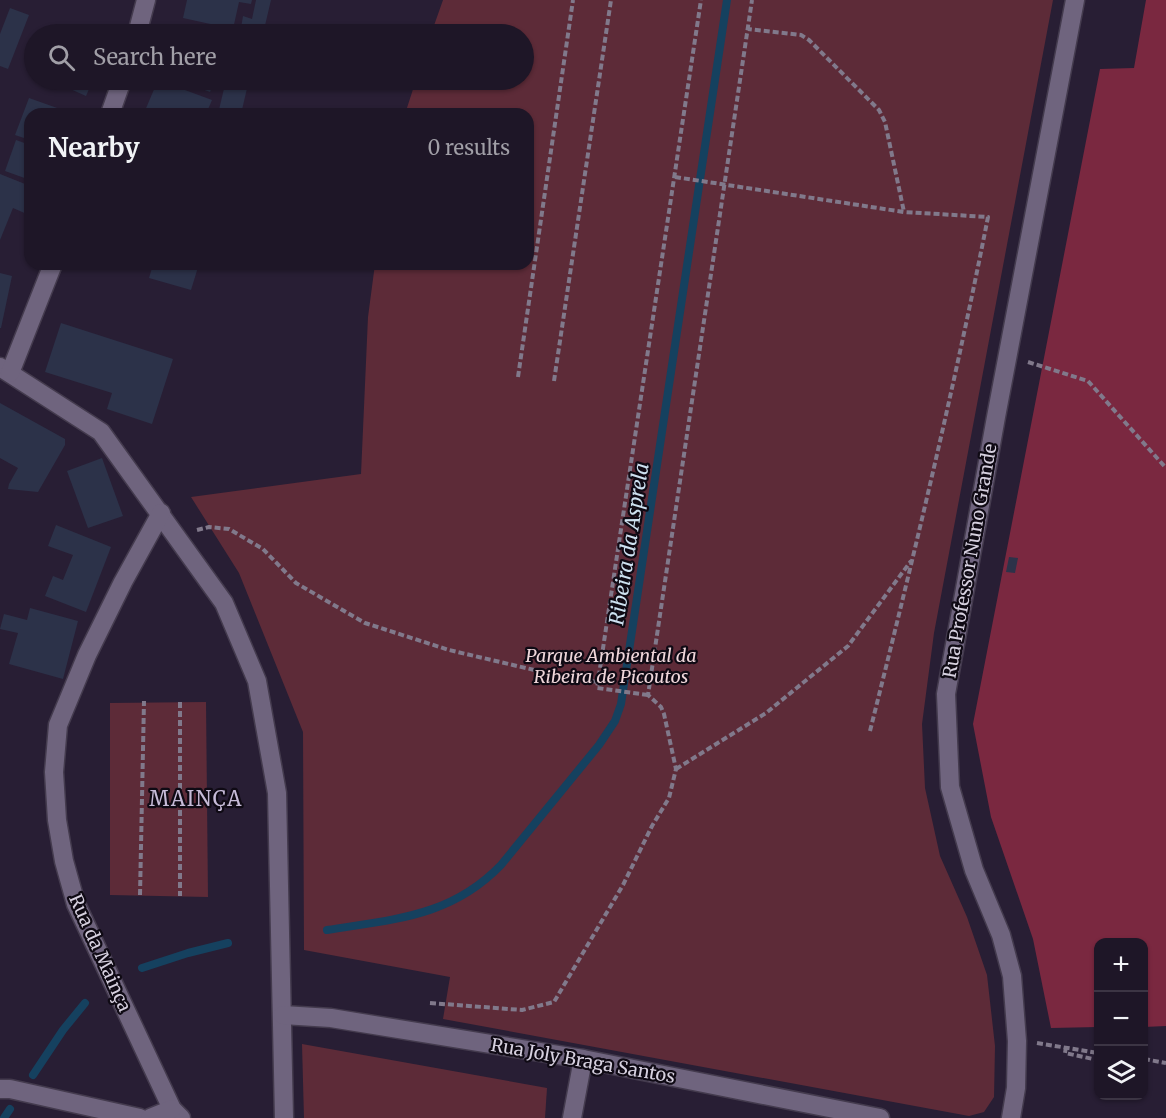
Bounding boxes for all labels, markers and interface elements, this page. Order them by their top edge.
search box [24,24,534,90]
icon: search [45,41,78,74]
text: Search here [93,43,216,71]
text: Nearby [48,131,140,164]
text: 0 results [427,135,510,160]
street label: Rua Professor Nuno Grande [938,442,1001,680]
water label: Ribeira da Asprela [603,461,654,627]
park label: Parque Ambiental da Ribeira de Picoutos [525,644,697,688]
district label: MAINÇA [149,786,243,811]
street label: Rua da Mainça [64,890,137,1016]
map controls [1094,938,1148,1100]
button: + [1094,938,1148,992]
button: − [1094,992,1148,1046]
street label: Rua Joly Braga Santos [489,1033,677,1088]
button: layers [1094,1046,1148,1100]

